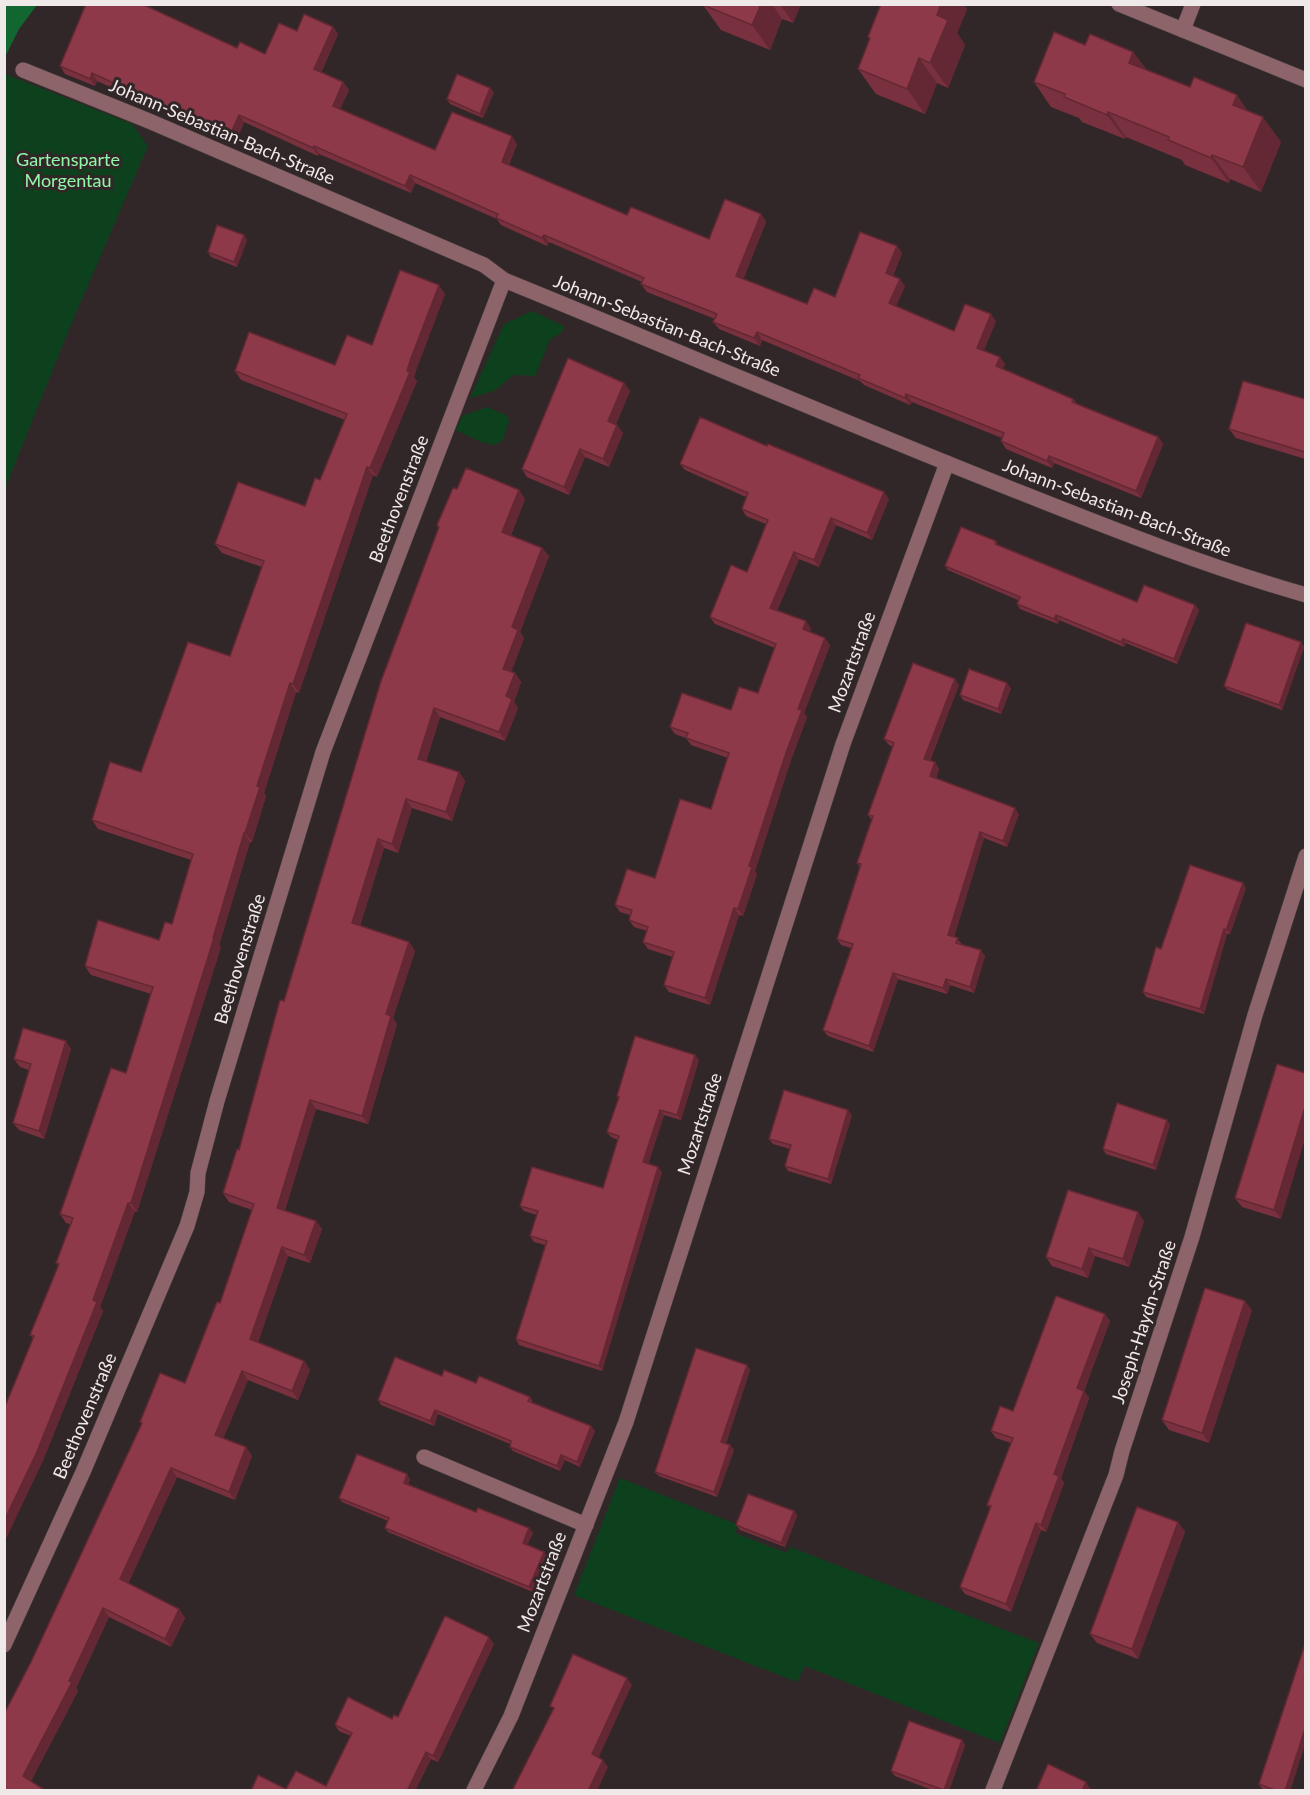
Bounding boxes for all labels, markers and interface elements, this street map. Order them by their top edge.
street label: Johann-Sebastian-Bach-Straße [106,73,339,189]
park label: Gartensparte Morgentau [16,148,120,191]
street label: Johann-Sebastian-Bach-Straße [551,269,784,381]
street label: Beethovenstraße [364,432,433,566]
street label: Johann-Sebastian-Bach-Straße [1000,453,1235,561]
street label: Mozartstraße [823,608,880,715]
street label: Beethovenstraße [209,891,269,1026]
street label: Mozartstraße [672,1070,726,1178]
street label: Joseph-Haydn-Straße [1106,1237,1180,1406]
street label: Beethovenstraße [48,1349,121,1482]
street label: Mozartstraße [512,1528,570,1635]

